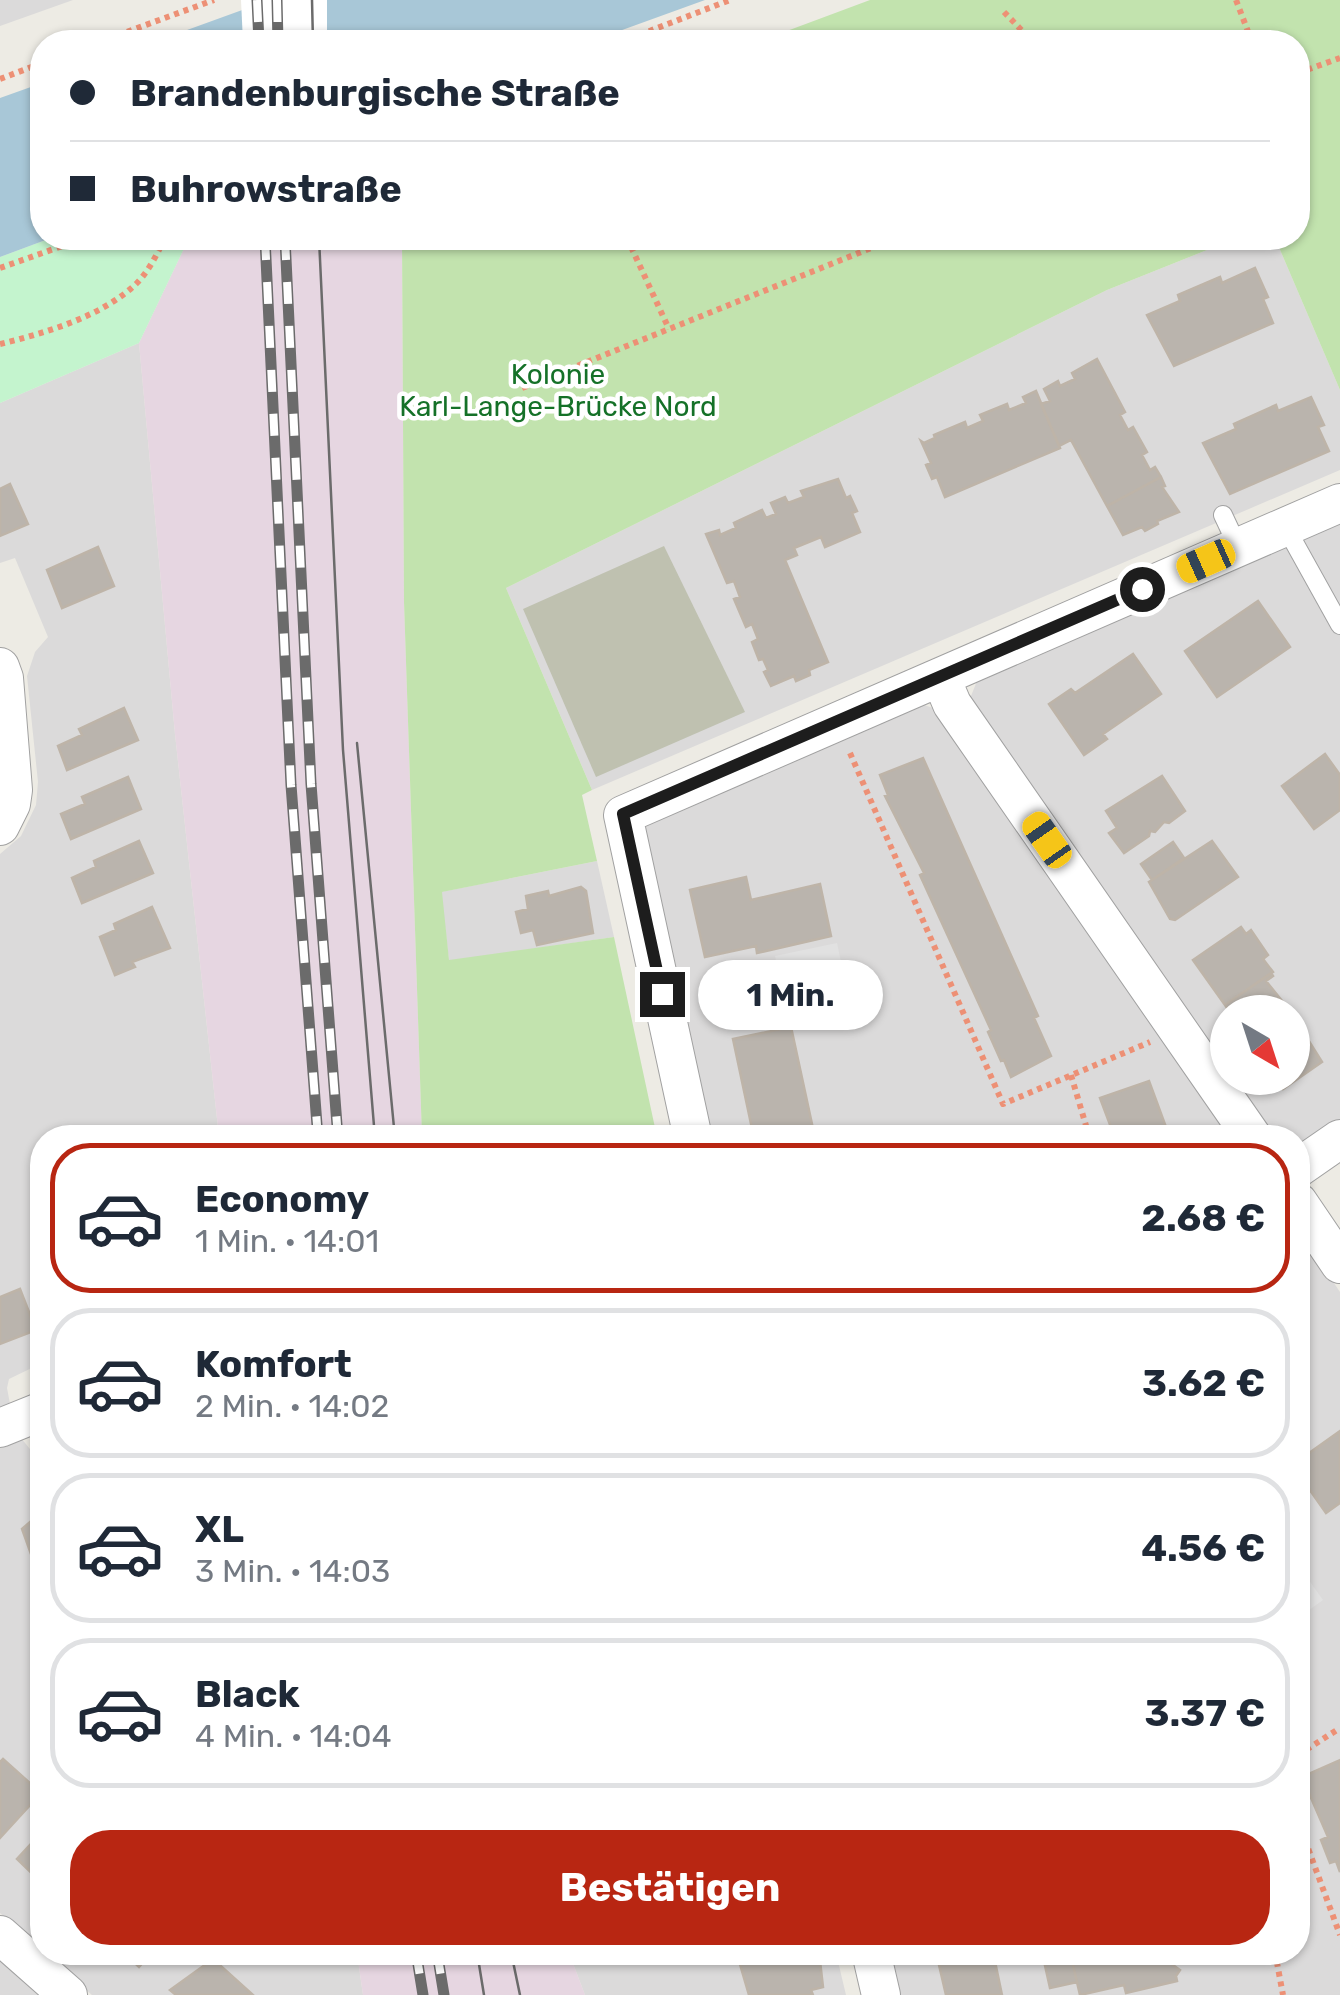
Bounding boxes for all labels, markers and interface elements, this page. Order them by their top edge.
text: Brandenburgische Straße [130,70,620,116]
text: Buhrowstraße [130,166,402,212]
park label: Kolonie Karl-Lange-Brücke Nord [399,358,717,423]
car [1172,535,1240,587]
route start [1120,567,1165,612]
car [1018,807,1076,873]
callout: 1 Min. [697,959,882,1029]
route end [640,972,685,1017]
text: 1 Min. [746,976,835,1014]
north arrow [1210,995,1310,1095]
map controls [1210,995,1310,1095]
icon: car [75,1173,165,1263]
text: Economy [195,1176,369,1222]
text: 2.68 € [1141,1195,1265,1241]
text: 1 Min. · 14:01 [195,1222,379,1260]
icon: car [75,1338,165,1428]
text: Komfort [195,1341,352,1387]
text: 3.62 € [1142,1360,1265,1406]
text: 2 Min. · 14:02 [195,1387,389,1425]
icon: car [75,1503,165,1593]
text: XL [195,1506,244,1552]
text: 4.56 € [1141,1525,1265,1571]
text: 3 Min. · 14:03 [195,1552,390,1590]
icon: car [75,1668,165,1758]
text: Black [195,1671,300,1717]
text: 3.37 € [1144,1690,1265,1736]
text: 4 Min. · 14:04 [195,1717,392,1755]
button: Bestätigen [70,1830,1270,1945]

